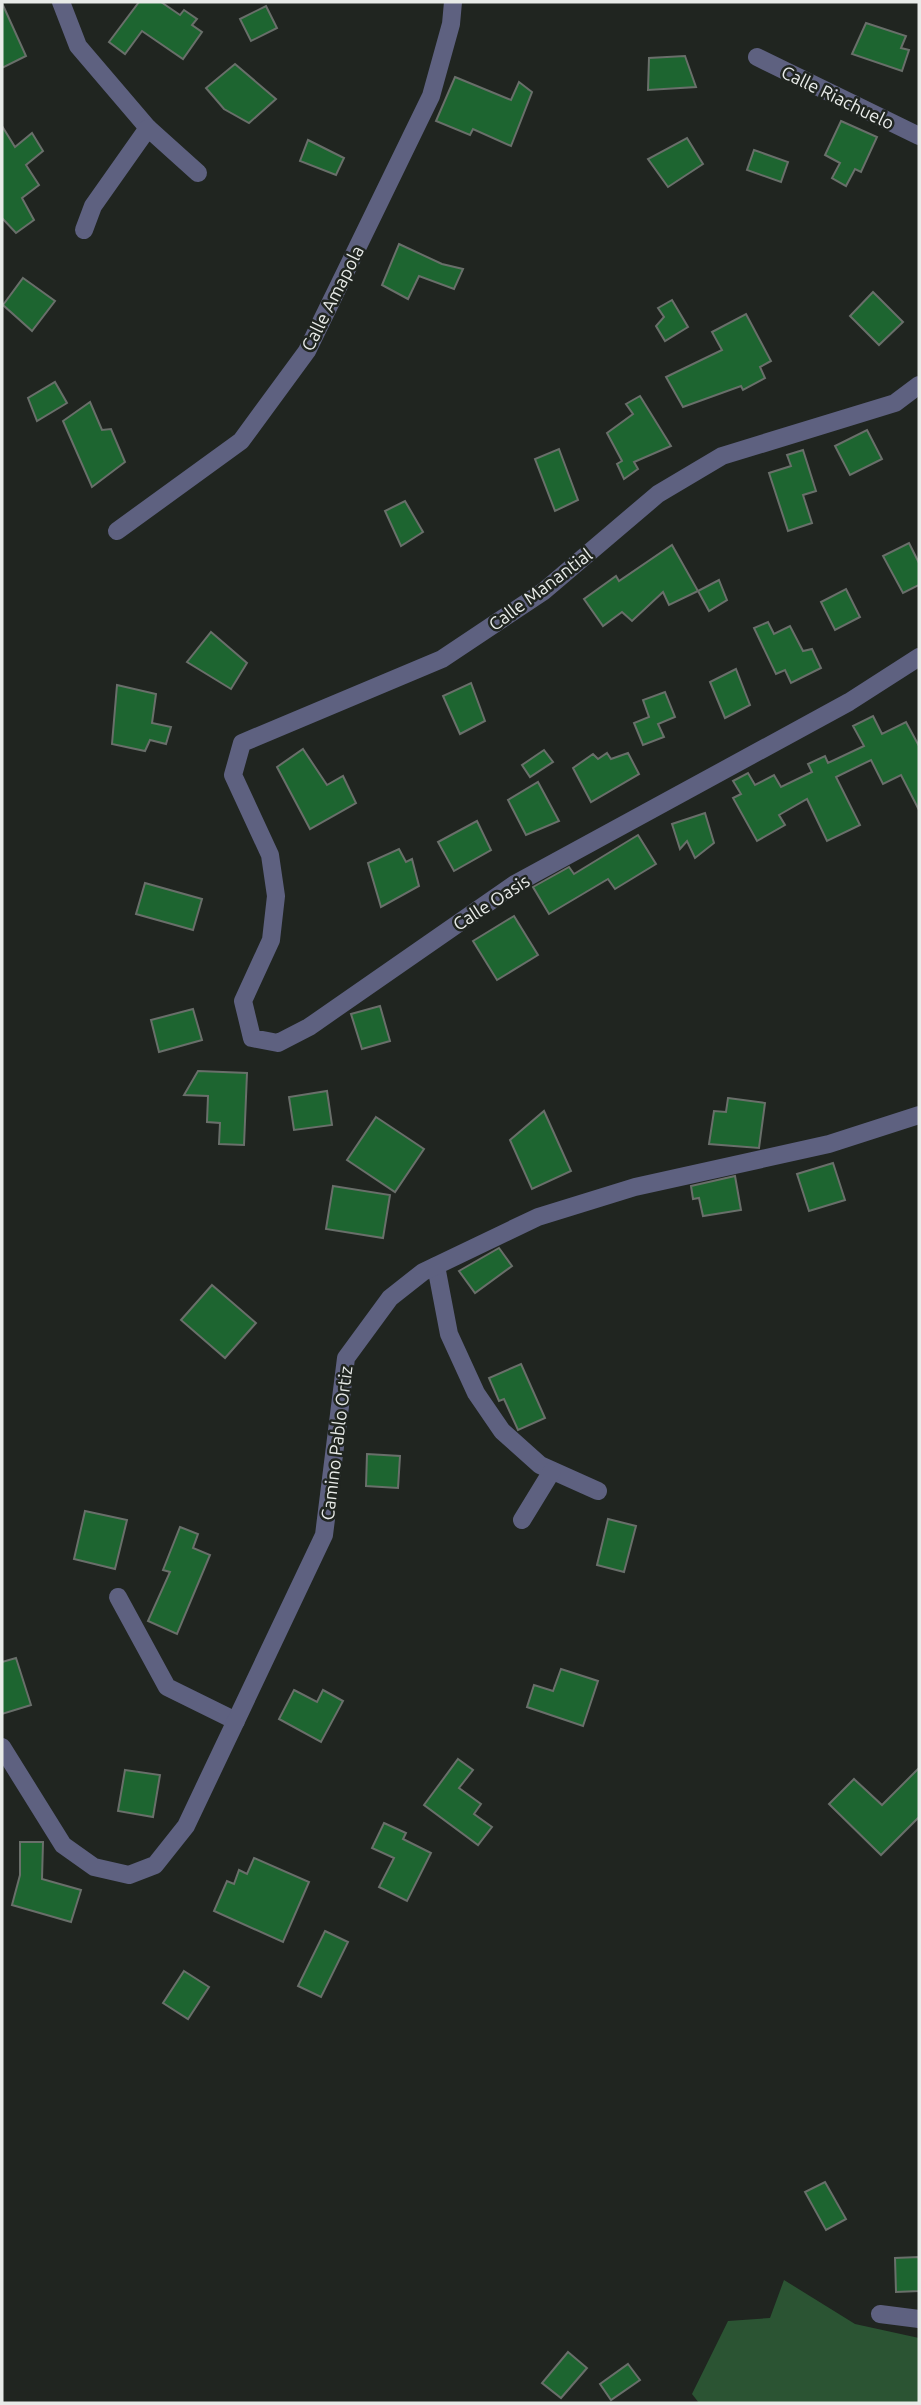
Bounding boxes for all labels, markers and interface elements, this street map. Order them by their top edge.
street label: Calle Riachuelo [778,61,898,133]
street label: Calle Amapola [297,242,367,354]
street label: Calle Manantial [484,544,596,634]
street label: Calle Oasis [449,870,533,934]
street label: Camino Pablo Ortiz [317,1365,355,1521]

